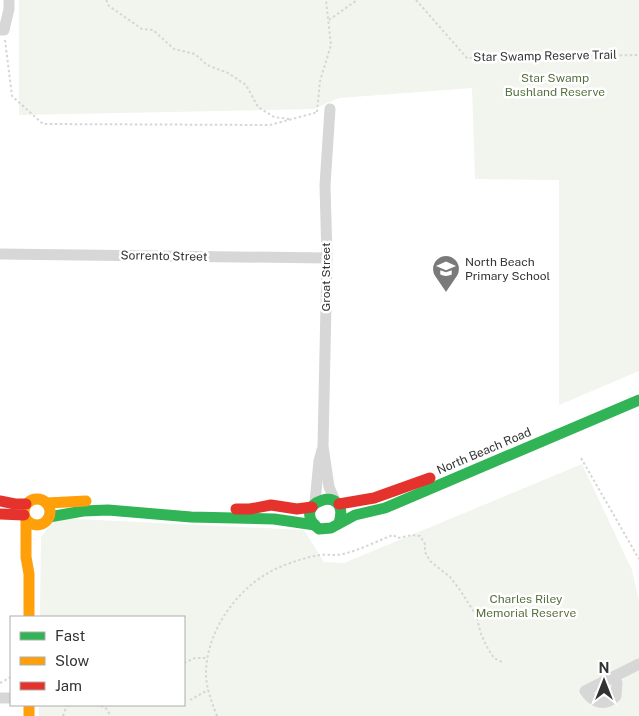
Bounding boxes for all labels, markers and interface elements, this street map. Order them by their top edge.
street label: Star Swamp Reserve Trail [473,48,617,64]
park label: Star Swamp Bushland Reserve [505,71,605,99]
street label: Groat Street [319,242,333,312]
street label: Sorrento Street [121,248,208,264]
school or university icon: North Beach Primary School [431,254,461,293]
place label: North Beach Primary School [465,255,550,283]
street label: North Beach Road [435,425,533,477]
park label: Charles Riley Memorial Reserve [476,592,576,620]
legend [10,616,185,706]
text: Fast [55,627,85,644]
text: Slow [55,652,90,669]
north arrow [579,656,629,706]
text: N [599,660,609,676]
text: Jam [55,677,82,694]

